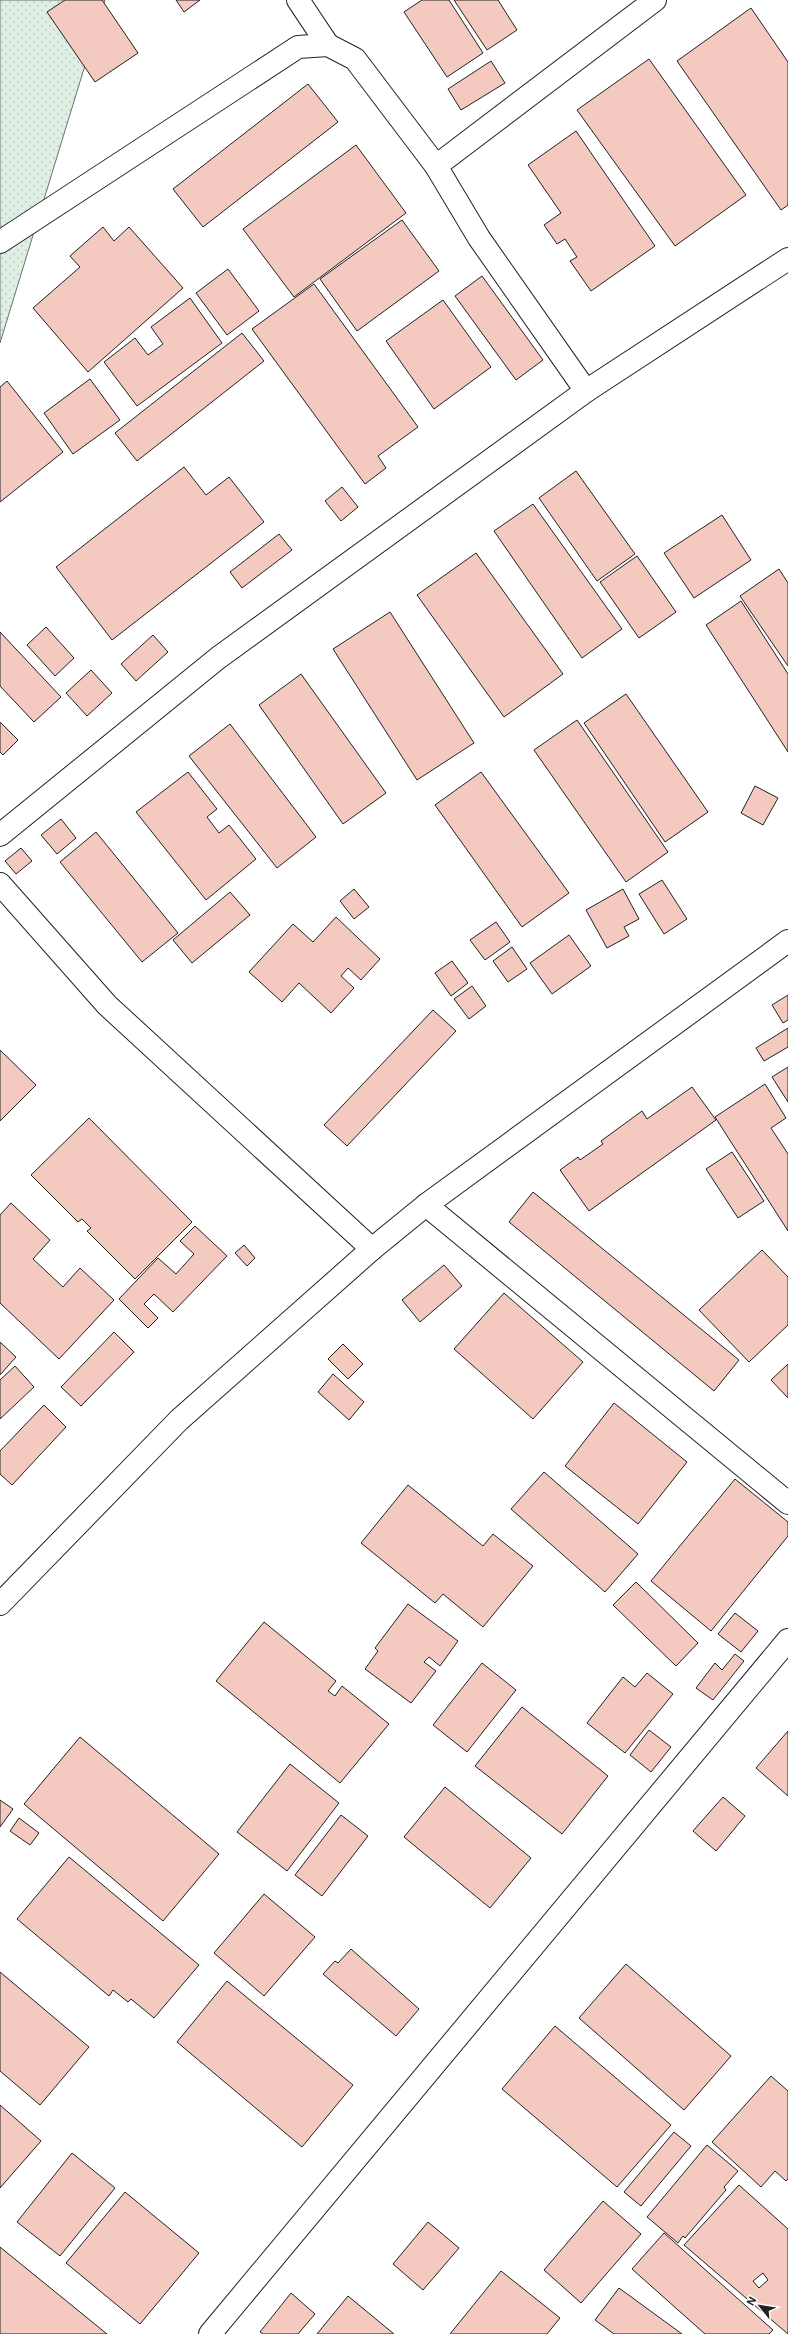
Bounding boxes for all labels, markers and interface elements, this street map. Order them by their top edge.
north arrow [740,2286,780,2326]
text: N [743,2294,759,2308]

